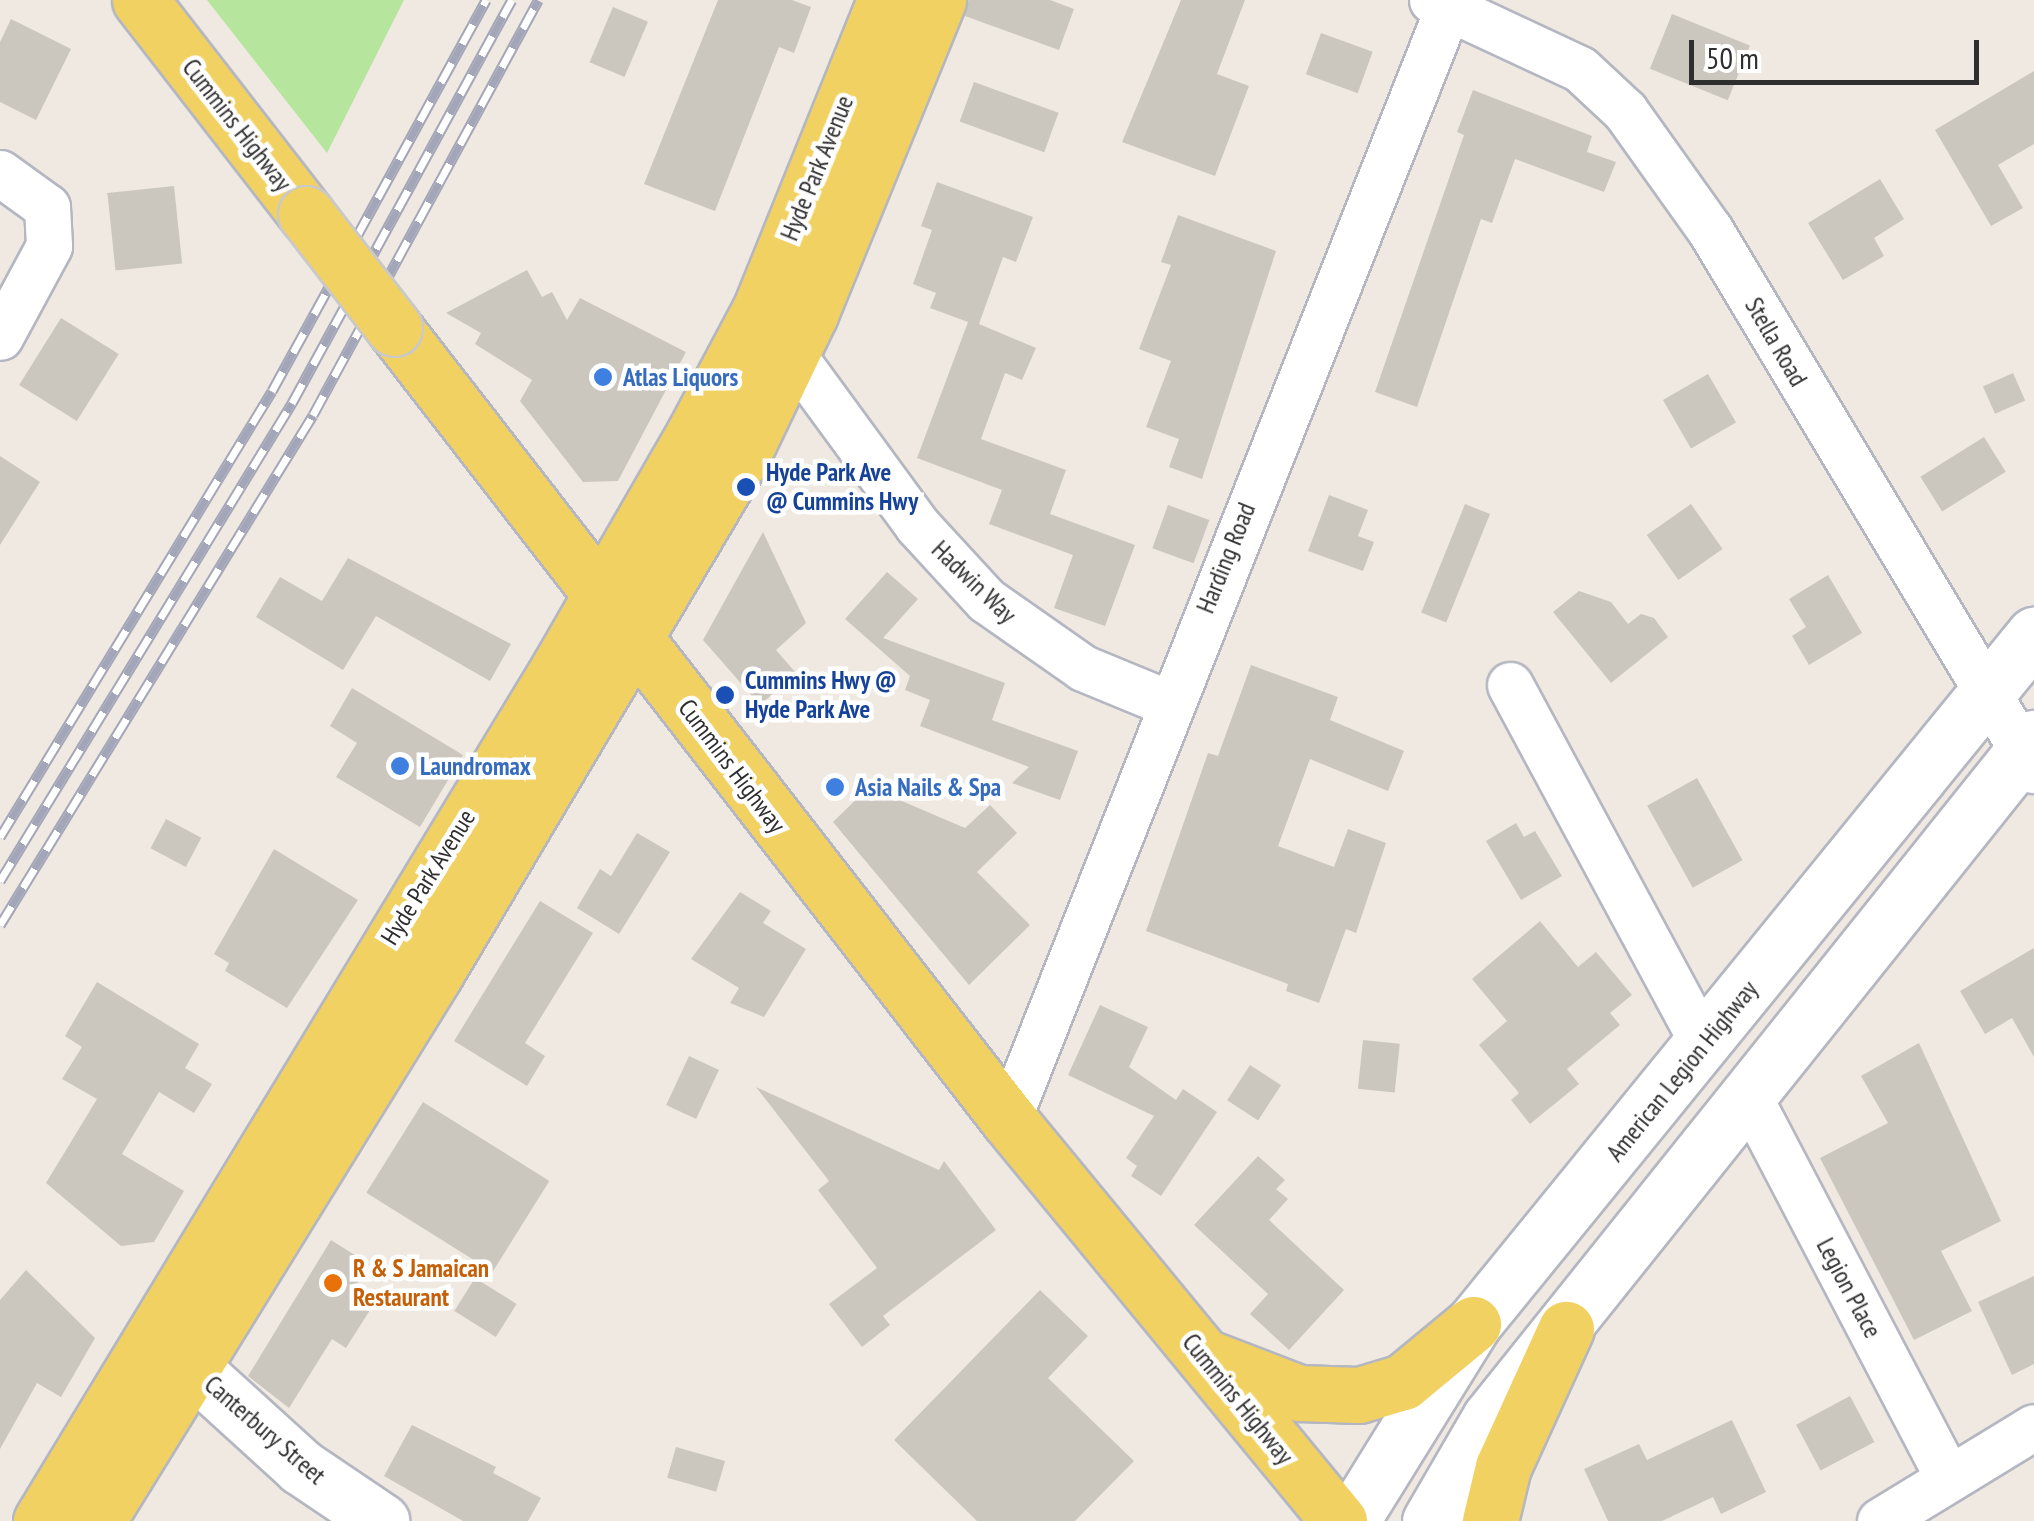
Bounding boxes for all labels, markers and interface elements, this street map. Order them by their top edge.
scale bar [1694,20,1984,82]
text: 50 m [1706,38,1759,77]
street label: Cummins Highway [176,53,298,197]
street label: Hyde Park Avenue [774,91,860,245]
street label: Stella Road [1739,292,1813,392]
place label: Atlas Liquors [623,362,738,392]
marker: Atlas Liquors [592,366,614,388]
place label: Hyde Park Ave @ Cummins Hwy [766,458,918,517]
marker: Hyde Park Ave @ Cummins Hwy [735,476,757,498]
street label: Harding Road [1190,498,1262,618]
street label: Hadwin Way [925,534,1023,630]
place label: Cummins Hwy @ Hyde Park Ave [745,666,897,725]
marker: Cummins Hwy @ Hyde Park Ave [714,684,736,706]
street label: Cummins Highway [672,693,792,839]
place label: Laundromax [420,751,531,781]
marker: Laundromax [389,755,411,777]
place label: Asia Nails & Spa [855,772,1001,802]
marker: Asia Nails & Spa [824,776,846,798]
street label: Hyde Park Avenue [374,803,482,951]
street label: American Legion Highway [1600,975,1764,1167]
street label: Legion Place [1810,1233,1888,1343]
place label: R & S Jamaican Restaurant [353,1254,489,1313]
marker: R & S Jamaican Restaurant [322,1272,344,1294]
street label: Cummins Highway [1176,1328,1300,1470]
street label: Canterbury Street [198,1369,332,1491]

